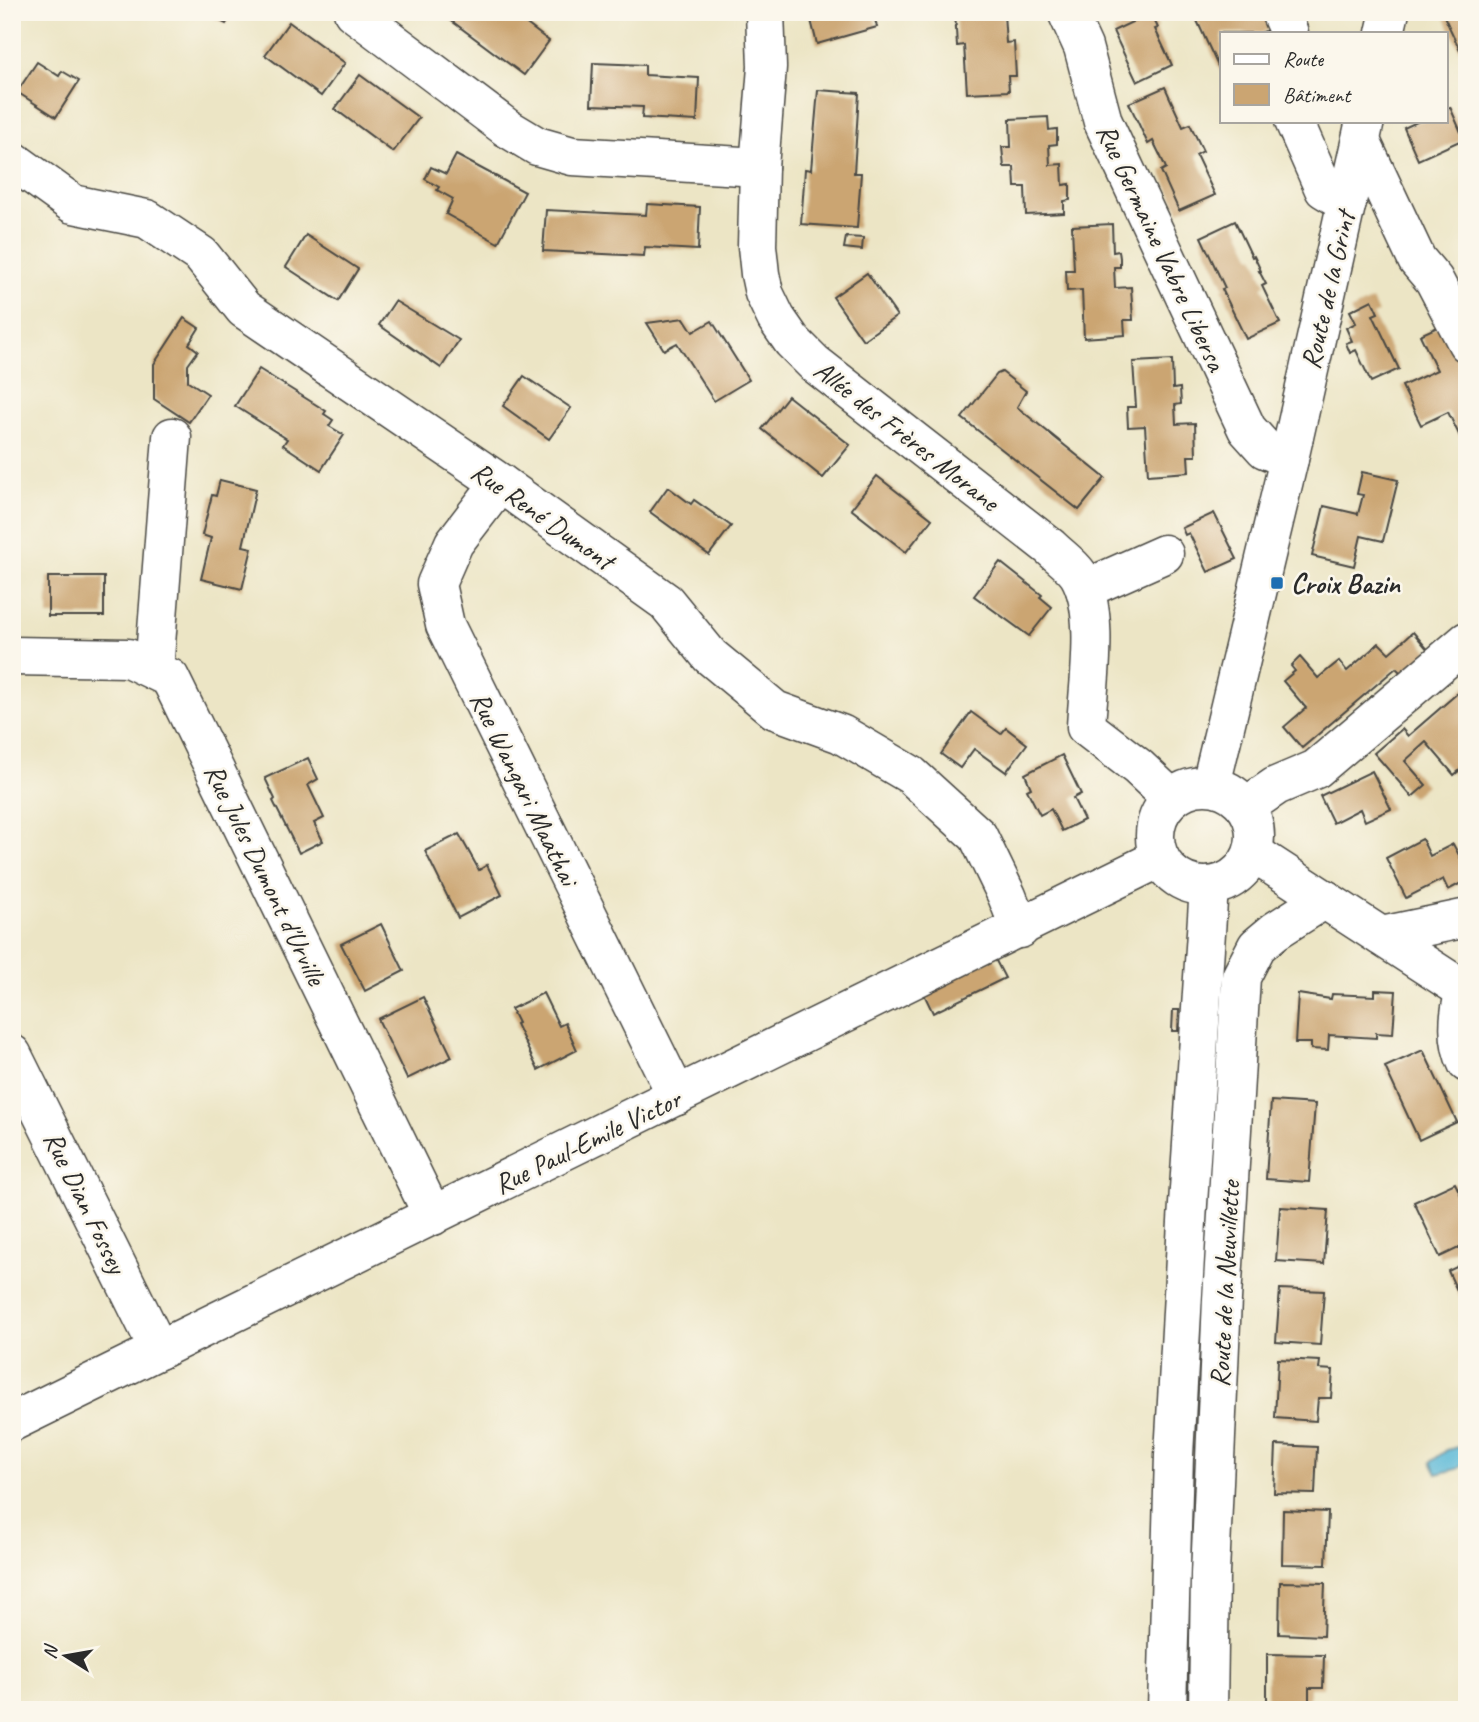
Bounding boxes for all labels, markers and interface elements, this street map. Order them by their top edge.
legend [1220,32,1448,122]
text: Route [1283,46,1324,72]
text: Bâtiment [1283,82,1352,108]
street label: Rue Germaine Vabre Libersa [1089,118,1235,378]
street label: Route de la Grint [1292,204,1363,372]
street label: Allée des Frères Morane [807,352,1008,520]
street label: Rue René Dumont [465,453,624,579]
place label: Croix Bazin [1291,566,1401,601]
marker: Croix Bazin [1269,575,1285,591]
street label: Rue Wangari Maathai [463,686,588,894]
street label: Rue Jules Dumont d'Urville [197,758,335,992]
street label: Rue Paul-Emile Victor [488,1080,688,1202]
street label: Rue Dian Fossey [36,1126,136,1281]
street label: Route de la Neuvillette [1202,1178,1247,1388]
north arrow [32,1620,102,1690]
text: N [37,1642,64,1661]

